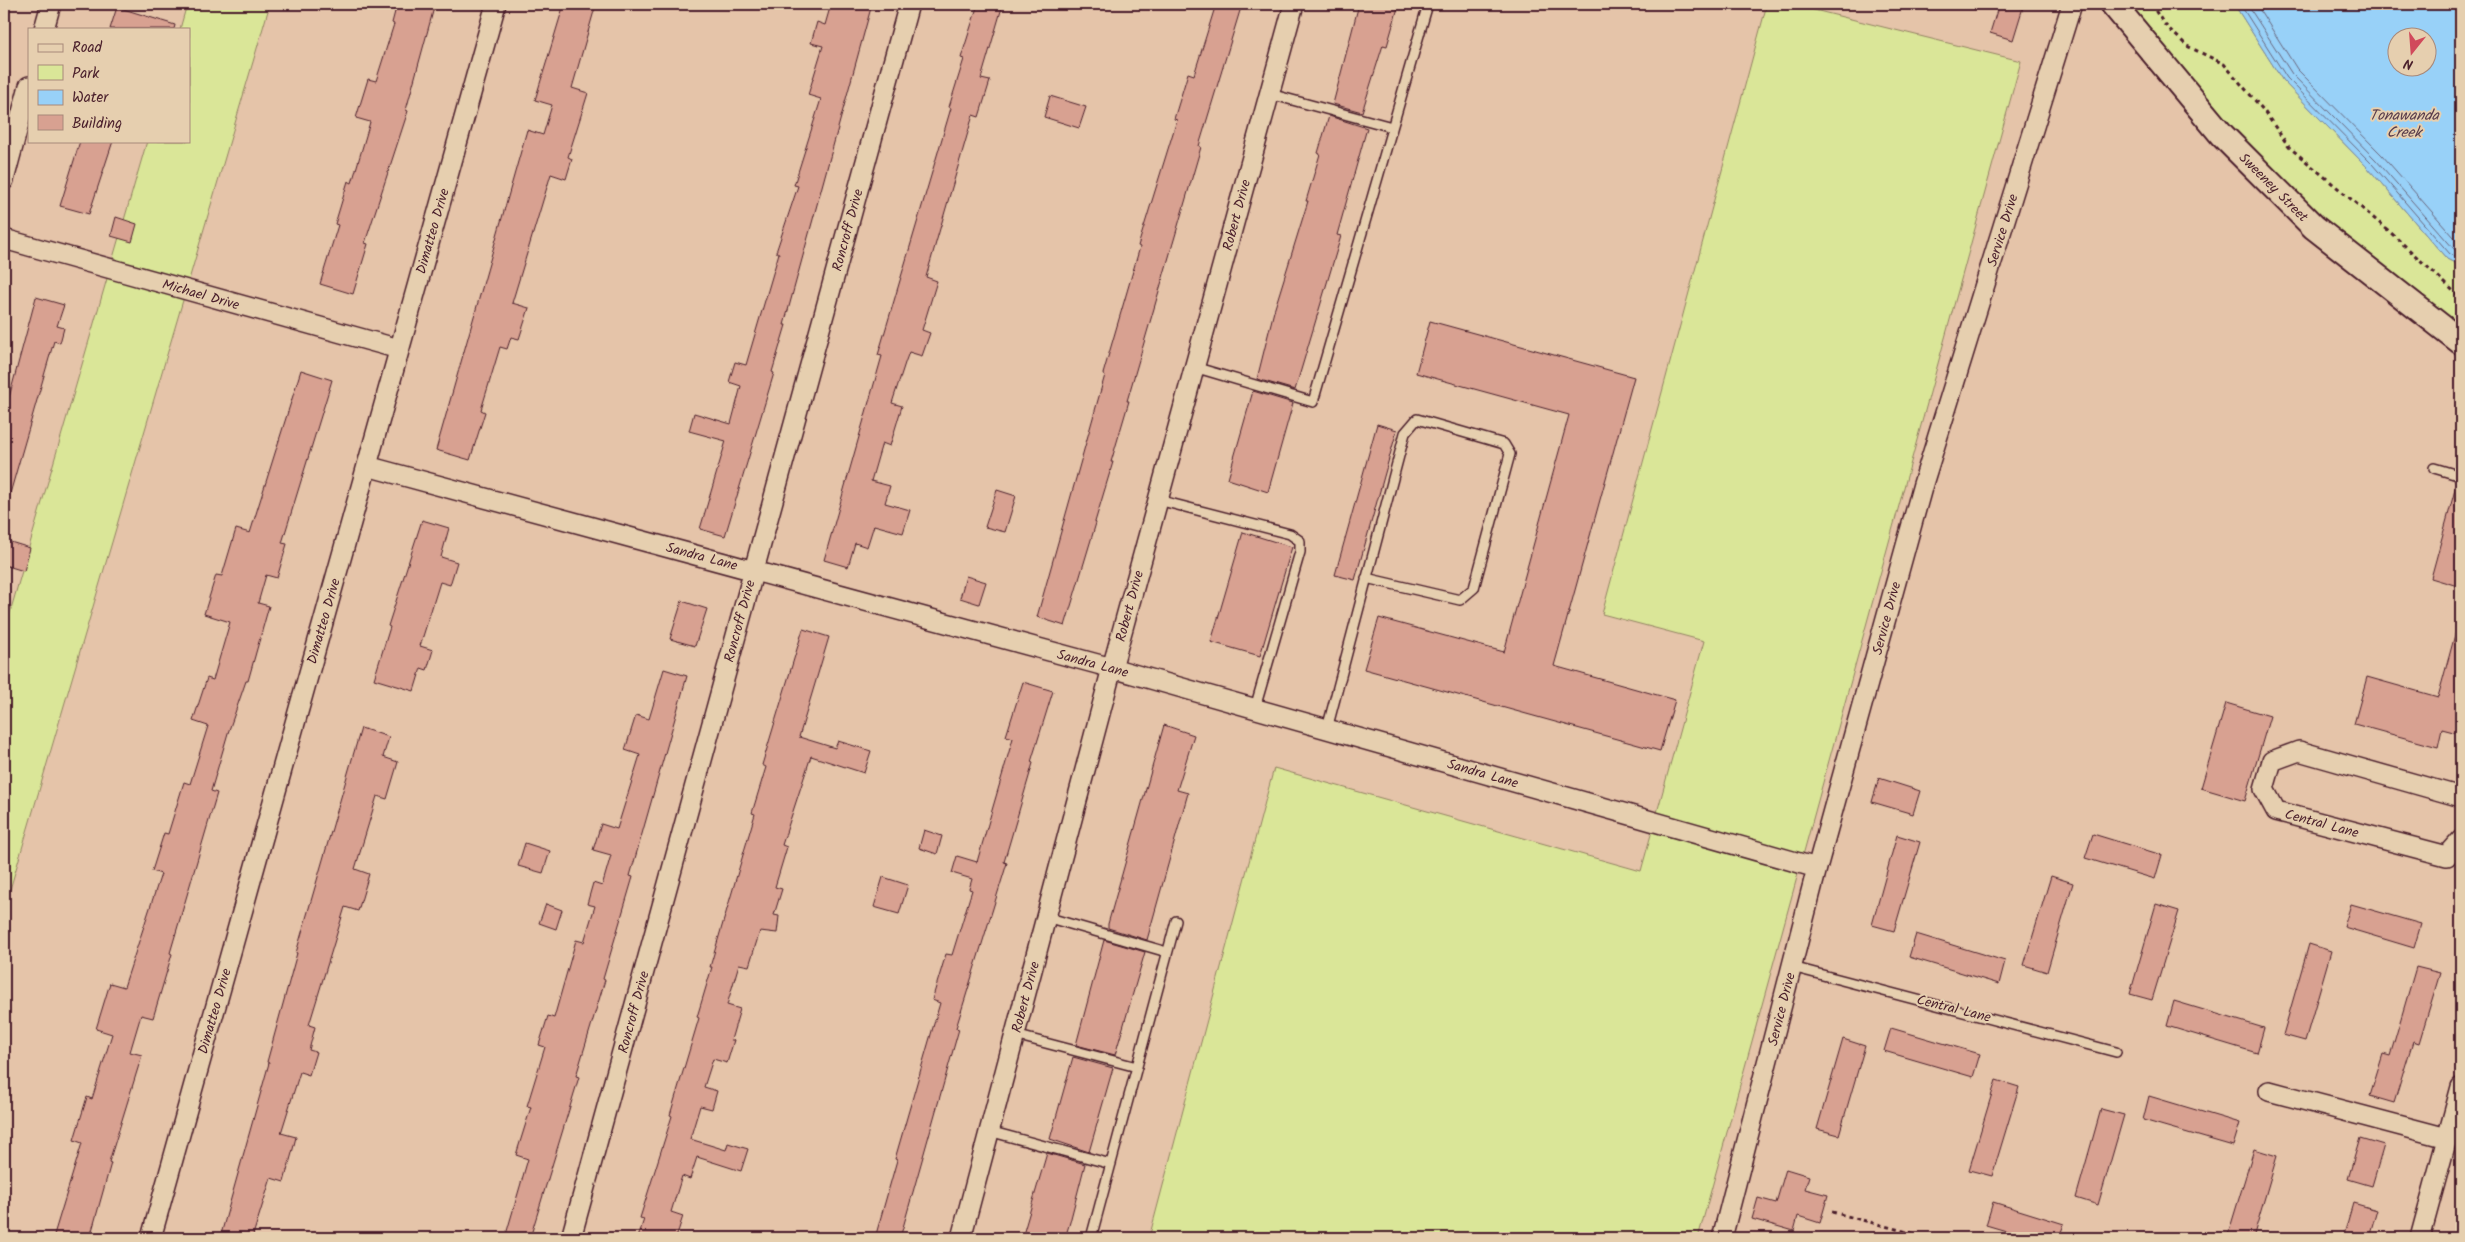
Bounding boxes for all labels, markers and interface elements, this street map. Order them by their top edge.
legend [28,28,190,142]
north arrow [2388,28,2438,78]
text: Road [72,36,103,60]
text: N [2401,52,2416,75]
text: Park [72,62,100,86]
text: Water [72,86,109,110]
water label: Tonawanda Creek [2369,104,2440,145]
text: Building [72,112,122,136]
street label: Sweeney Street [2233,148,2314,228]
street label: Robert Drive [1217,176,1257,253]
street label: Dimatteo Drive [410,185,456,277]
street label: Roncroff Drive [826,186,870,274]
street label: Service Drive [1981,191,2025,269]
street label: Michael Drive [160,273,243,317]
street label: Sandra Lane [664,537,741,577]
street label: Robert Drive [1110,567,1150,644]
street label: Dimatteo Drive [301,575,347,667]
street label: Roncroff Drive [718,577,762,665]
street label: Service Drive [1867,579,1907,657]
street label: Sandra Lane [1055,644,1132,684]
street label: Sandra Lane [1444,753,1522,795]
street label: Central Lane [2282,804,2362,845]
street label: Robert Drive [1006,958,1046,1035]
street label: Dimatteo Drive [192,965,238,1057]
street label: Roncroff Drive [612,968,656,1056]
street label: Service Drive [1762,970,1802,1048]
street label: Central Lane [1914,989,1994,1029]

